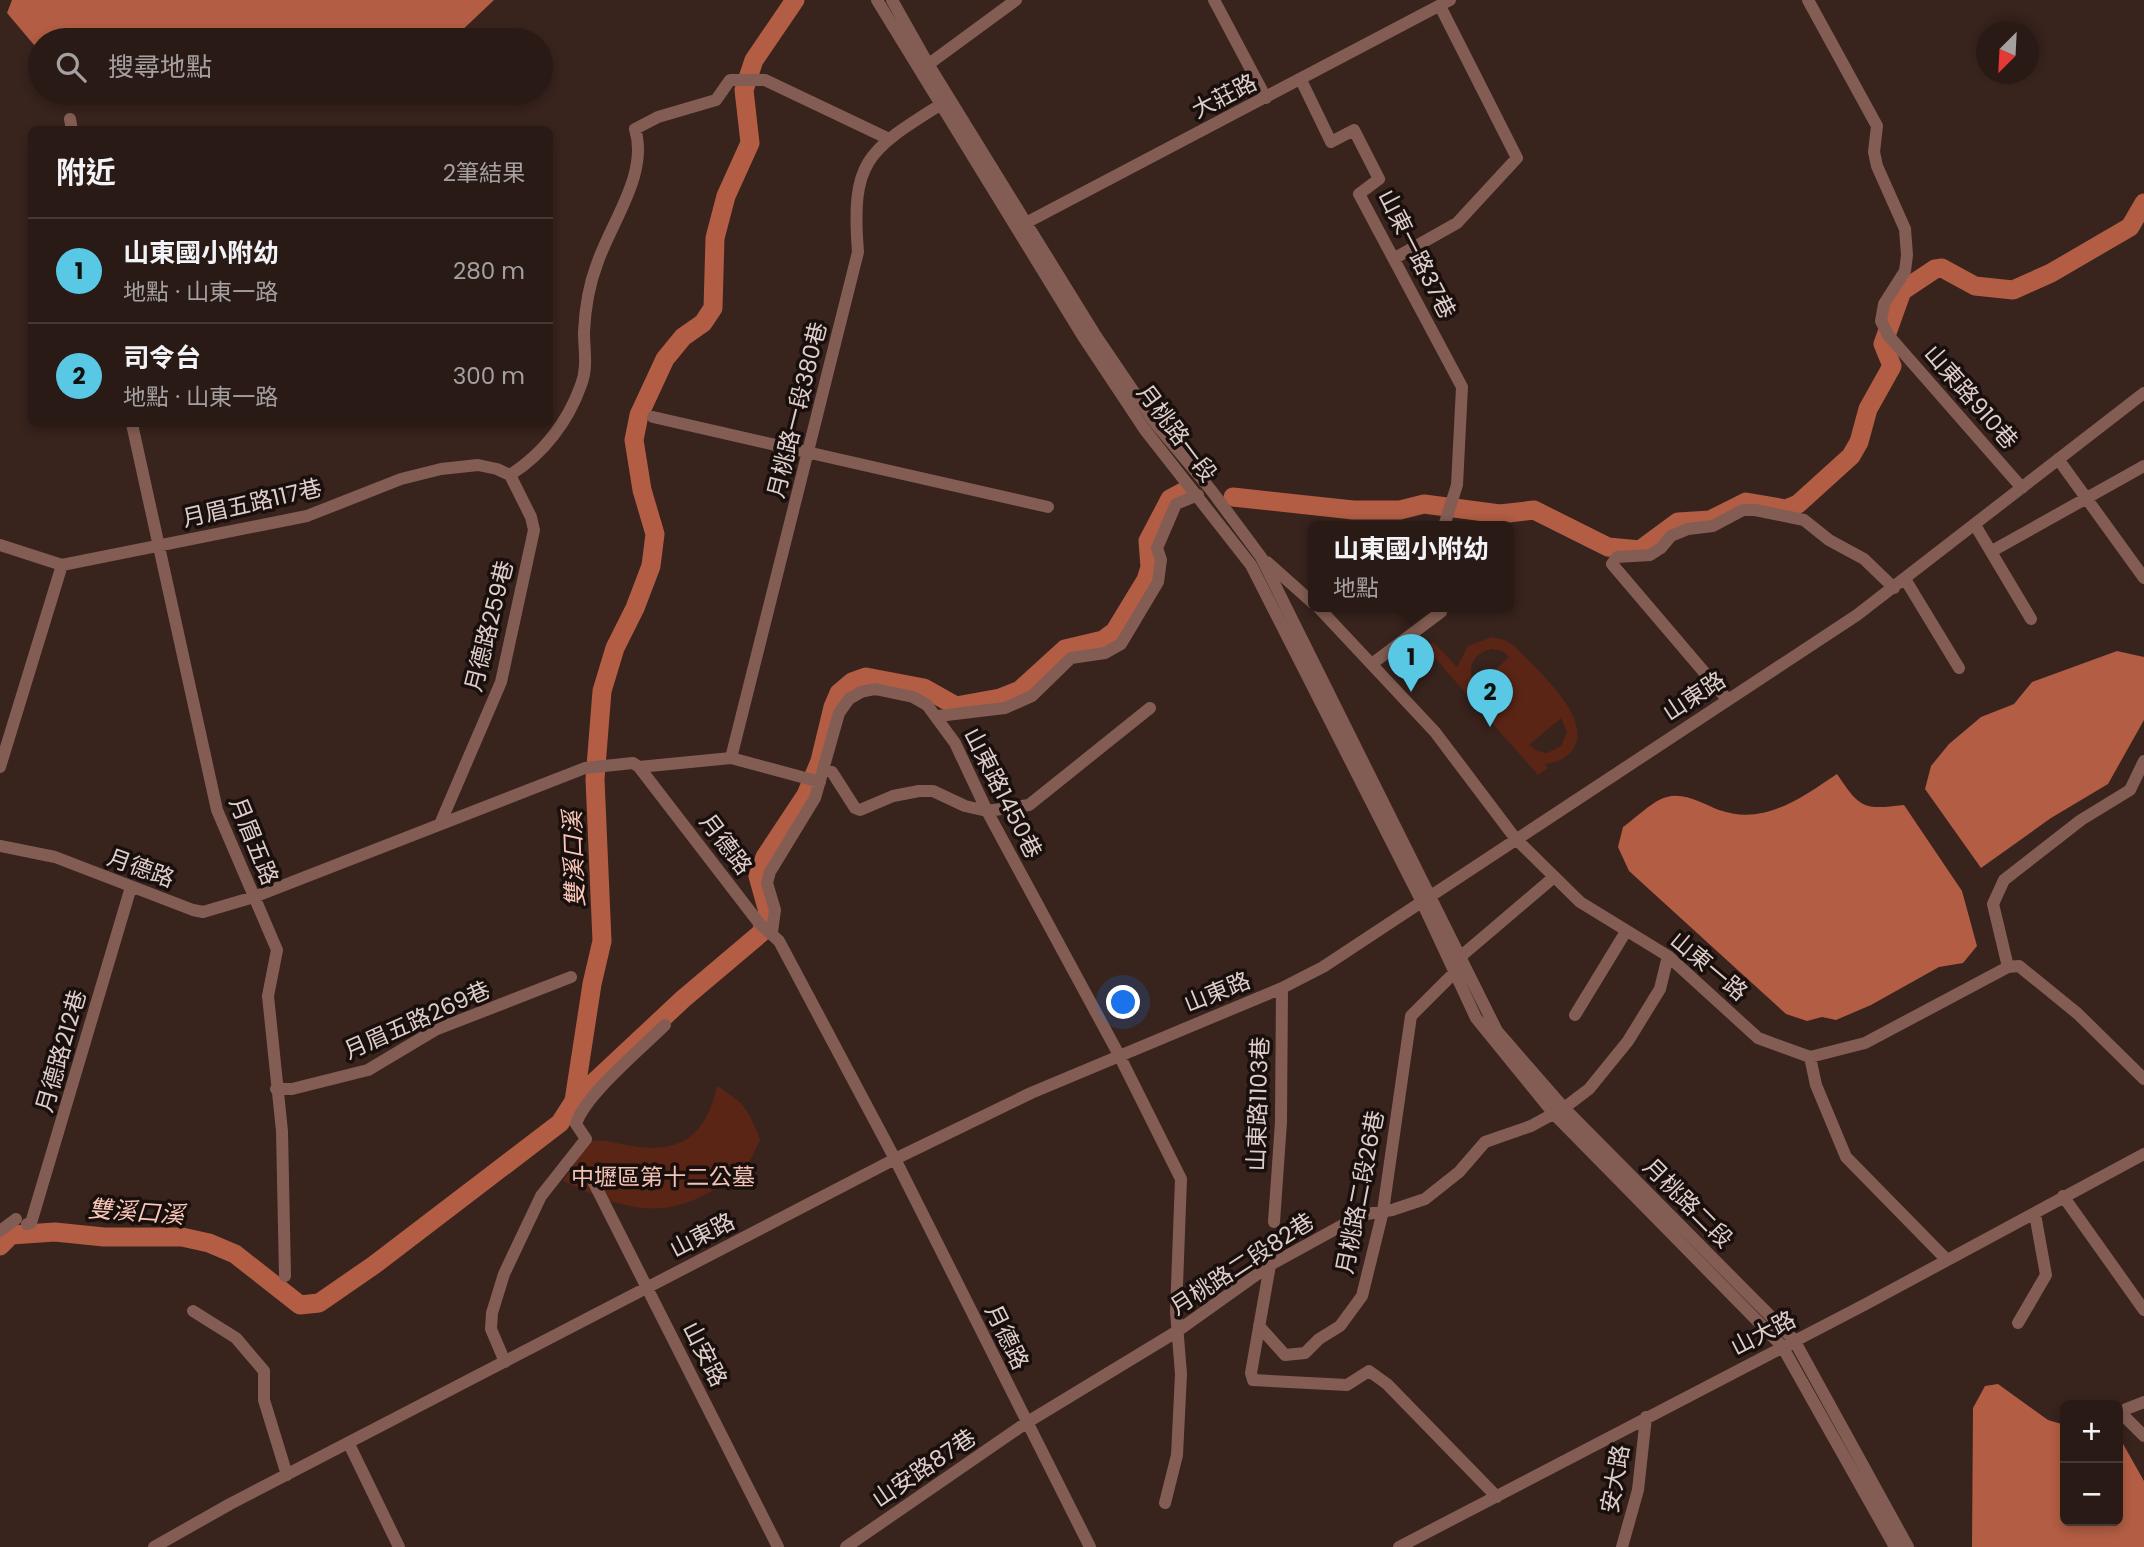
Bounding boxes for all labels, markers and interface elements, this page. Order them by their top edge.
north arrow [1976,21,2039,84]
search box [28,28,553,105]
icon: search [52,48,90,86]
text: 搜尋地點 [108,49,212,85]
street label: 大莊路 [1186,66,1262,126]
text: 附近 [56,151,116,194]
text: 2筆結果 [443,157,525,189]
street label: 山東一路37巷 [1371,184,1463,324]
text: 山東國小附幼 [123,235,279,271]
text: 1 [75,255,83,287]
text: 280 m [453,255,525,287]
text: 地點 · 山東一路 [123,276,278,308]
street label: 月桃路一段380巷 [760,319,834,501]
street label: 山東路910巷 [1917,338,2025,456]
text: 司令台 [123,340,201,376]
text: 2 [72,360,86,392]
text: 300 m [453,360,525,392]
street label: 月桃路一段 [1130,377,1224,489]
text: 地點 · 山東一路 [123,381,278,413]
street label: 月眉五路117巷 [179,471,325,535]
popup [1308,521,1514,612]
text: 山東國小附幼 [1333,531,1489,567]
street label: 月德路259巷 [457,557,521,695]
text: 地點 [1333,572,1379,604]
pin: 1 [1388,634,1434,692]
street label: 山東路 [1656,664,1732,728]
pin: 2 [1467,669,1513,727]
street label: 山東路1450巷 [956,722,1050,864]
street label: 月眉五路 [222,792,286,890]
water label: 雙溪口溪 [555,807,592,908]
street label: 月德路 [692,807,760,881]
street label: 月德路 [103,841,179,895]
street label: 山東一路 [1663,924,1755,1008]
street label: 山東路 [1179,964,1255,1020]
street label: 月眉五路269巷 [339,973,495,1067]
your location [1106,985,1140,1019]
street label: 月德路212巷 [28,986,94,1116]
street label: 山東路1103巷 [1240,1036,1276,1172]
street label: 月桃路二段26巷 [1328,1108,1392,1276]
street label: 月桃路二段 [1636,1151,1740,1255]
park label: 中壢區第十二公墓 [571,1161,755,1193]
water label: 雙溪口溪 [87,1192,188,1232]
street label: 山東路 [664,1205,740,1265]
street label: 月桃路二段82巷 [1164,1205,1320,1323]
street label: 月德路 [977,1299,1037,1375]
street label: 山大路 [1725,1303,1801,1363]
street label: 山安路 [675,1316,735,1392]
map controls [2060,1400,2123,1526]
button: + [2060,1400,2123,1463]
street label: 山安路87巷 [866,1421,982,1515]
street label: 安大路 [1593,1442,1637,1516]
button: − [2060,1463,2123,1526]

